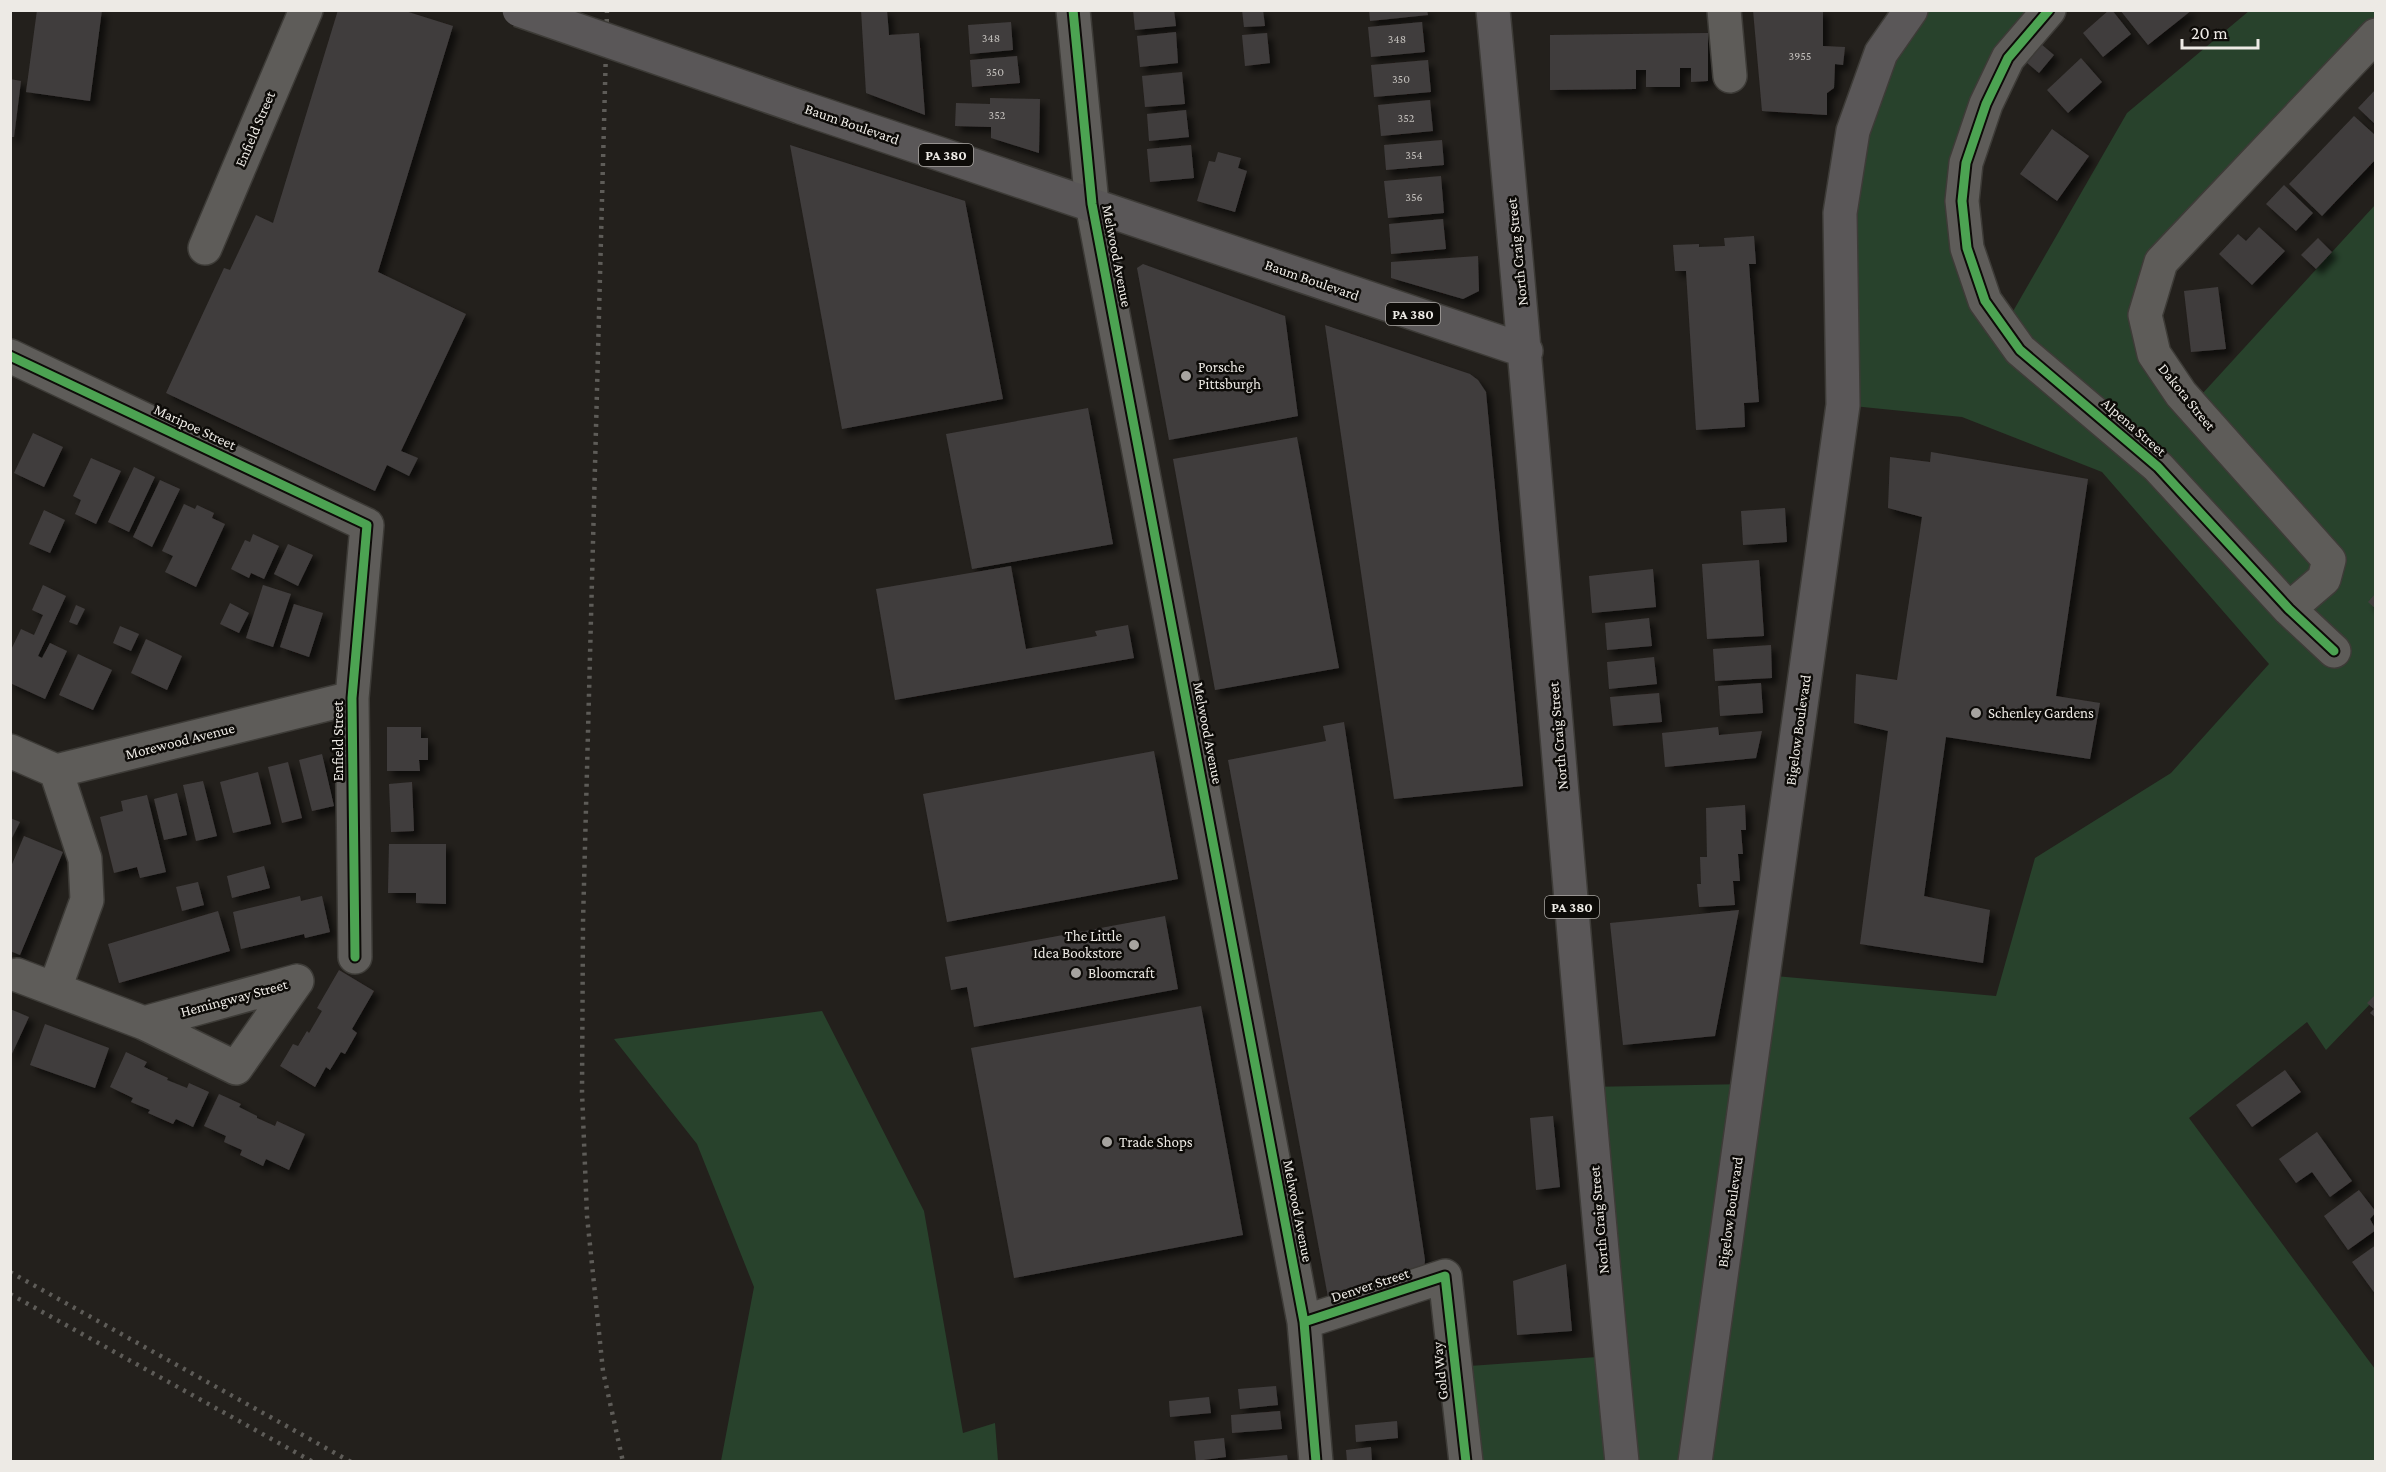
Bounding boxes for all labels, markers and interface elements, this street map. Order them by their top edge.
scale bar [2182,12,2258,50]
text: 20 m [2191,23,2228,43]
house number: 348 [982,31,1000,45]
house number: 348 [1388,32,1406,46]
house number: 3955 [1789,49,1811,63]
house number: 350 [986,65,1004,79]
house number: 350 [1392,72,1410,86]
street label: Enfield Street [232,88,279,169]
street label: Baum Boulevard [803,100,901,148]
house number: 352 [989,108,1006,122]
house number: 352 [1398,111,1415,125]
road number: PA 380 [919,144,973,166]
house number: 354 [1405,148,1423,162]
house number: 356 [1405,190,1423,204]
street label: North Craig Street [1503,196,1532,307]
street label: Melwood Avenue [1099,204,1135,309]
street label: Baum Boulevard [1263,256,1361,304]
road number: PA 380 [1386,303,1440,325]
place label: Porsche Pittsburgh [1198,359,1261,393]
street label: Dakota Street [2155,360,2219,434]
marker: Porsche Pittsburgh [1179,369,1193,383]
street label: Alpena Street [2098,395,2170,461]
street label: Maripoe Street [151,401,239,454]
street label: Bigelow Boulevard [1782,673,1815,787]
street label: North Craig Street [1545,680,1572,791]
street label: Melwood Avenue [1190,681,1226,786]
street label: Enfield Street [330,700,346,781]
place label: Schenley Gardens [1988,705,2094,722]
marker: Schenley Gardens [1969,706,1983,720]
street label: Morewood Avenue [124,720,237,762]
road number: PA 380 [1545,896,1599,918]
place label: The Little Idea Bookstore [1033,928,1122,961]
marker: The Little Idea Bookstore [1127,938,1141,952]
place label: Bloomcraft [1088,965,1156,981]
marker: Bloomcraft [1069,966,1083,980]
street label: Hemingway Street [179,976,291,1021]
place label: Trade Shops [1119,1134,1193,1151]
marker: Trade Shops [1100,1135,1114,1149]
street label: Bigelow Boulevard [1714,1155,1747,1269]
street label: Melwood Avenue [1280,1159,1316,1264]
street label: North Craig Street [1586,1164,1613,1275]
street label: Denver Street [1329,1265,1412,1305]
street label: Gold Way [1429,1341,1452,1401]

